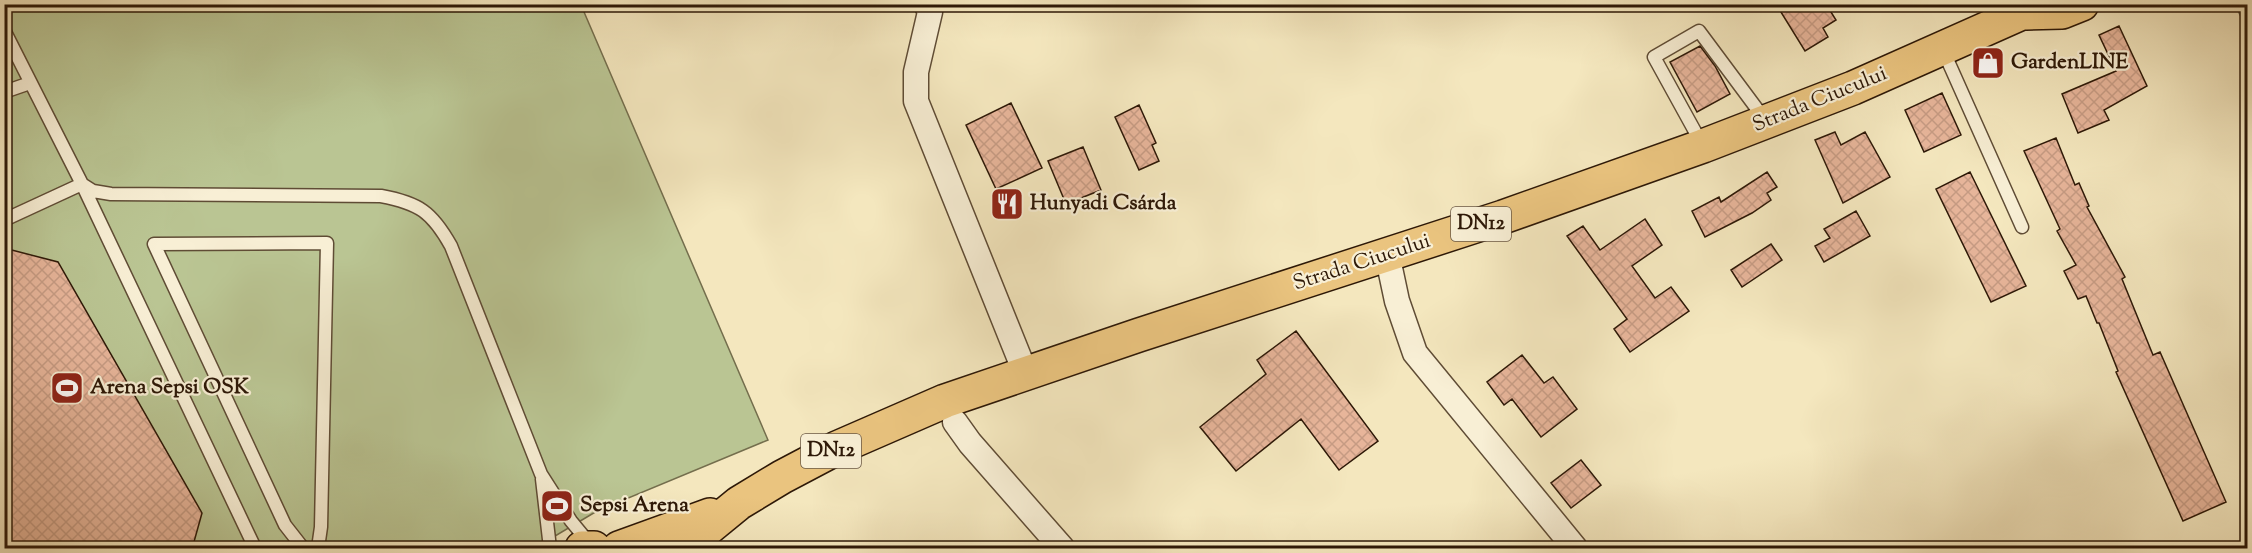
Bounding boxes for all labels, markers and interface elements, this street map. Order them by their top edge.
shop icon: GardenLINE [1970,45,2006,81]
place label: GardenLINE [2011,48,2129,78]
street label: Strada Ciucului [1748,59,1892,141]
restaurant icon: Hunyadi Csárda [989,186,1025,222]
place label: Hunyadi Csárda [1030,189,1177,219]
road number: DN12 [1451,207,1511,241]
street label: Strada Ciucului [1289,227,1435,299]
sports icon: Arena Sepsi OSK [49,370,85,406]
place label: Arena Sepsi OSK [90,373,250,403]
road number: DN12 [801,434,861,468]
sports icon: Sepsi Arena [539,488,575,524]
place label: Sepsi Arena [580,491,689,521]

